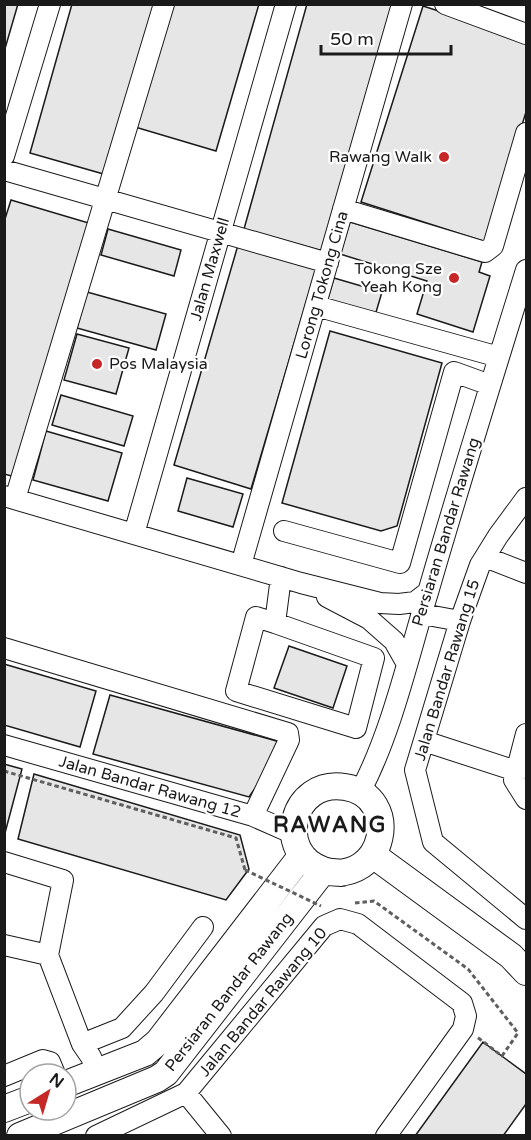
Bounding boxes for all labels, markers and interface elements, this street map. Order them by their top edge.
scale bar [321,18,452,56]
text: 50 m [330,28,374,50]
place label: Rawang Walk [329,147,432,167]
marker: Rawang Walk [437,150,451,164]
street label: Lorong Tokong Cina [291,209,353,361]
street label: Jalan Maxwell [186,215,234,323]
place label: Tokong Sze Yeah Kong [354,259,442,297]
marker: Tokong Sze Yeah Kong [447,271,461,285]
place label: Pos Malaysia [109,354,208,374]
marker: Pos Malaysia [90,357,104,371]
street label: Persiaran Bandar Rawang [408,435,484,629]
street label: Jalan Bandar Rawang 15 [410,577,484,763]
street label: Jalan Bandar Rawang 12 [57,751,243,823]
district label: RAWANG [273,812,387,838]
street label: Persiaran Bandar Rawang [161,909,297,1075]
street label: Jalan Bandar Rawang 10 [195,923,331,1081]
north arrow [18,1062,78,1122]
text: N [45,1069,68,1093]

